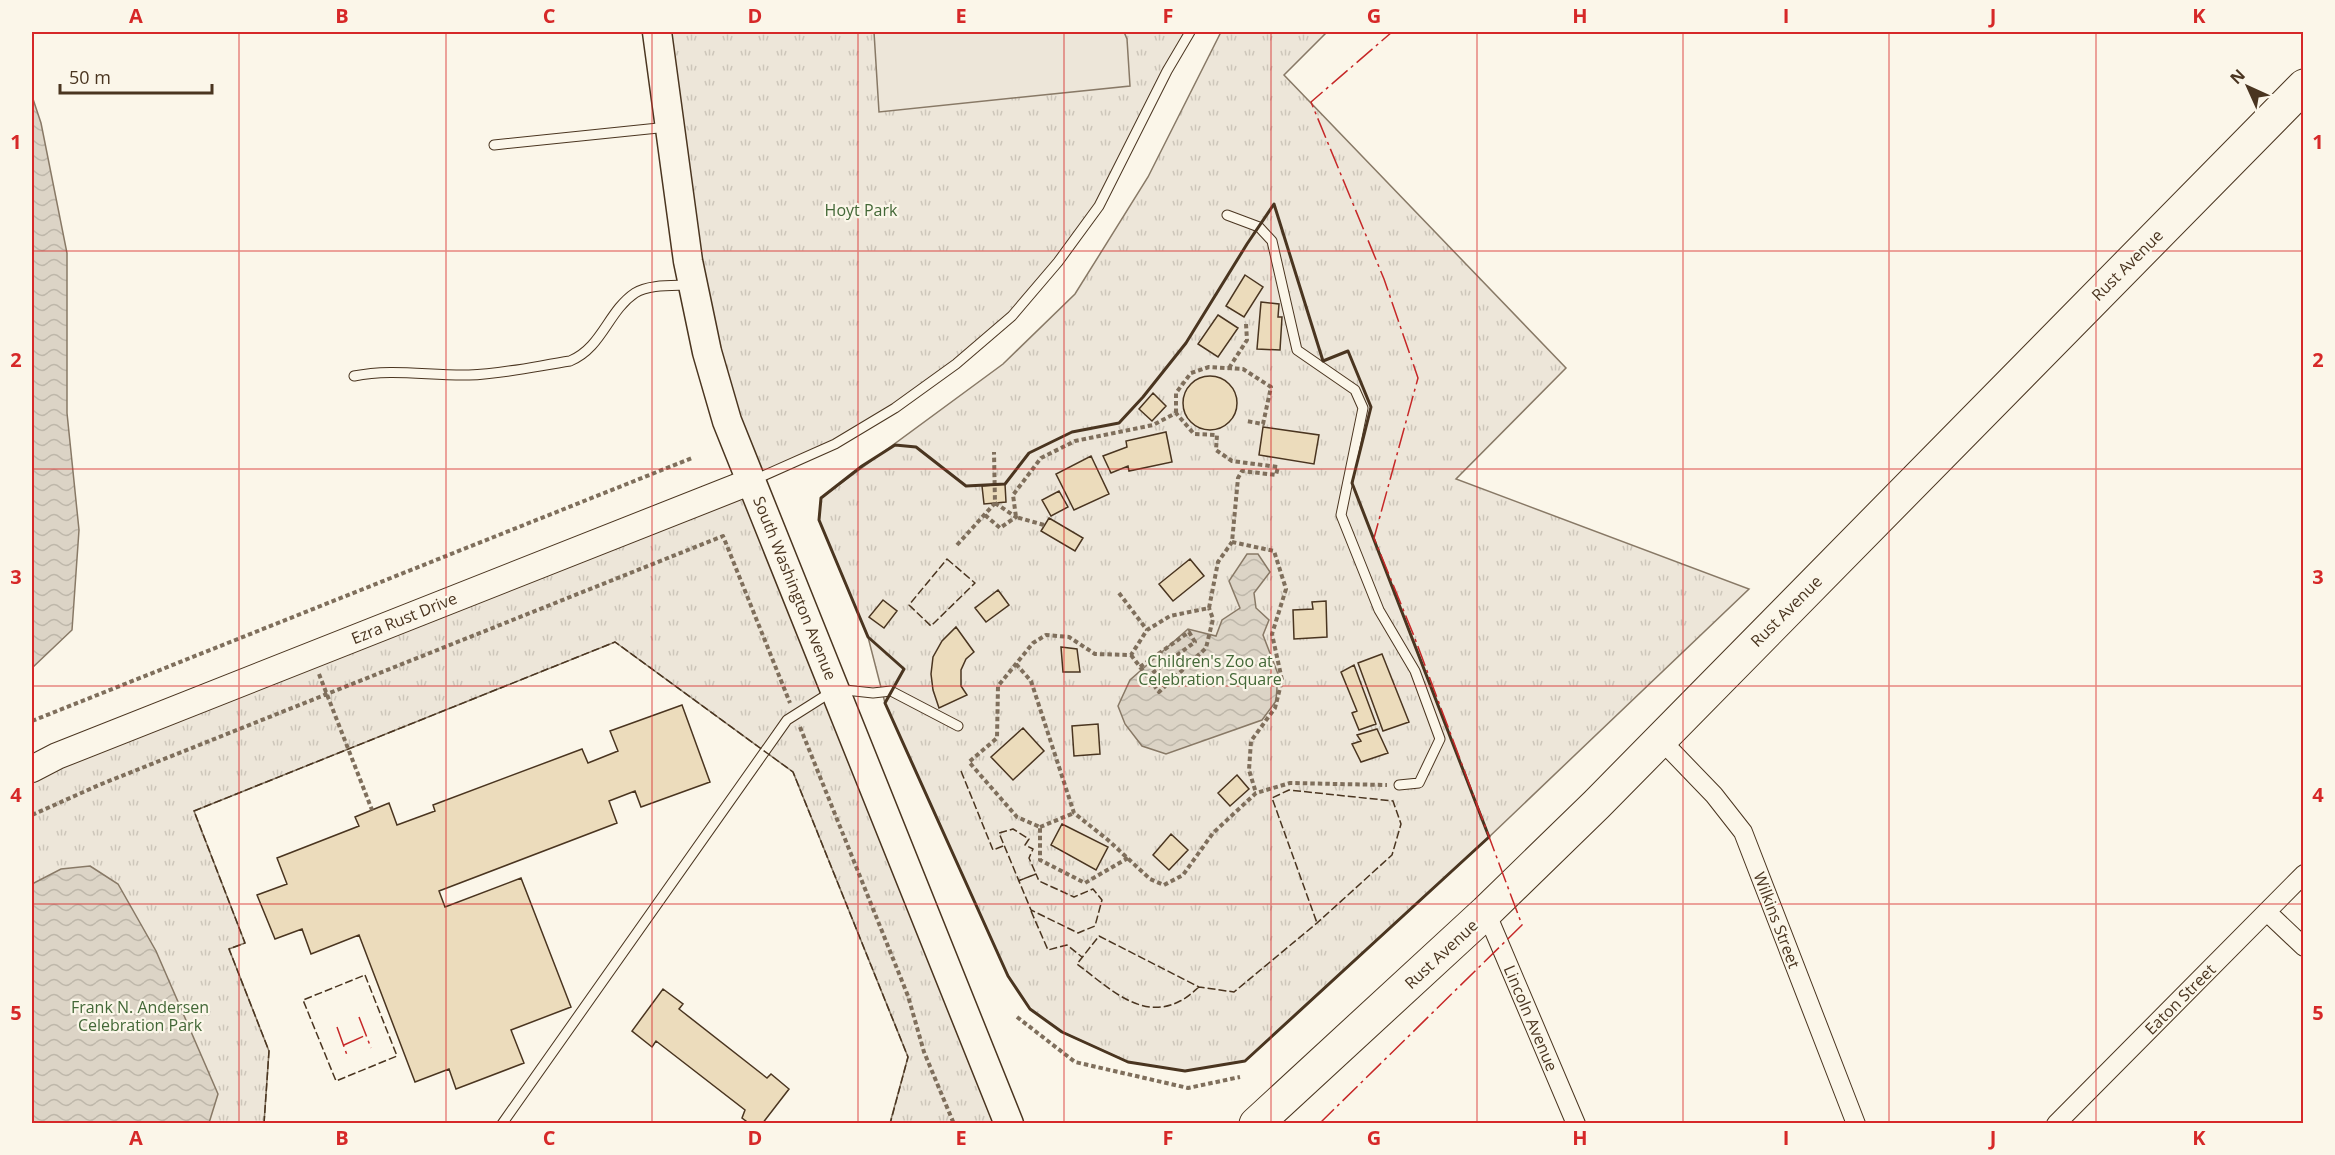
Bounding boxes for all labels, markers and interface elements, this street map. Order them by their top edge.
text: A [129,2,143,29]
text: B [335,2,349,29]
text: C [543,2,556,29]
text: D [748,2,762,29]
text: E [955,2,967,29]
text: F [1163,2,1173,29]
text: G [1367,2,1381,29]
text: H [1572,2,1588,29]
text: I [1783,2,1789,29]
text: J [1988,2,1996,29]
text: K [2192,2,2206,29]
scale bar [60,57,212,95]
north arrow [2218,57,2278,117]
text: N [2225,64,2250,89]
text: 50 m [69,65,111,89]
text: 1 [10,128,22,155]
text: 1 [2312,128,2324,155]
park label: Hoyt Park [825,199,898,221]
street label: Rust Avenue [2086,224,2168,306]
text: 2 [10,346,22,373]
text: 2 [2312,346,2324,373]
street label: South Washington Avenue [748,493,842,683]
text: 3 [10,563,22,590]
text: 3 [2312,563,2324,590]
street label: Rust Avenue [1745,570,1827,652]
street label: Ezra Rust Drive [348,587,460,649]
park label: Children's Zoo at Celebration Square [1138,650,1282,690]
text: 4 [10,781,22,808]
text: 4 [2312,781,2324,808]
street label: Wilkins Street [1749,869,1806,972]
street label: Rust Avenue [1400,914,1482,994]
street label: Eaton Street [2140,959,2220,1039]
street label: Lincoln Avenue [1499,962,1563,1074]
park label: Frank N. Andersen Celebration Park [71,996,209,1036]
text: 5 [10,999,22,1026]
text: 5 [2312,999,2324,1026]
text: A [129,1124,143,1151]
text: B [335,1124,349,1151]
text: C [543,1124,556,1151]
text: D [748,1124,762,1151]
text: E [955,1124,967,1151]
text: F [1163,1124,1173,1151]
text: G [1367,1124,1381,1151]
text: H [1572,1124,1588,1151]
text: I [1783,1124,1789,1151]
text: J [1988,1124,1996,1151]
text: K [2192,1124,2206,1151]

